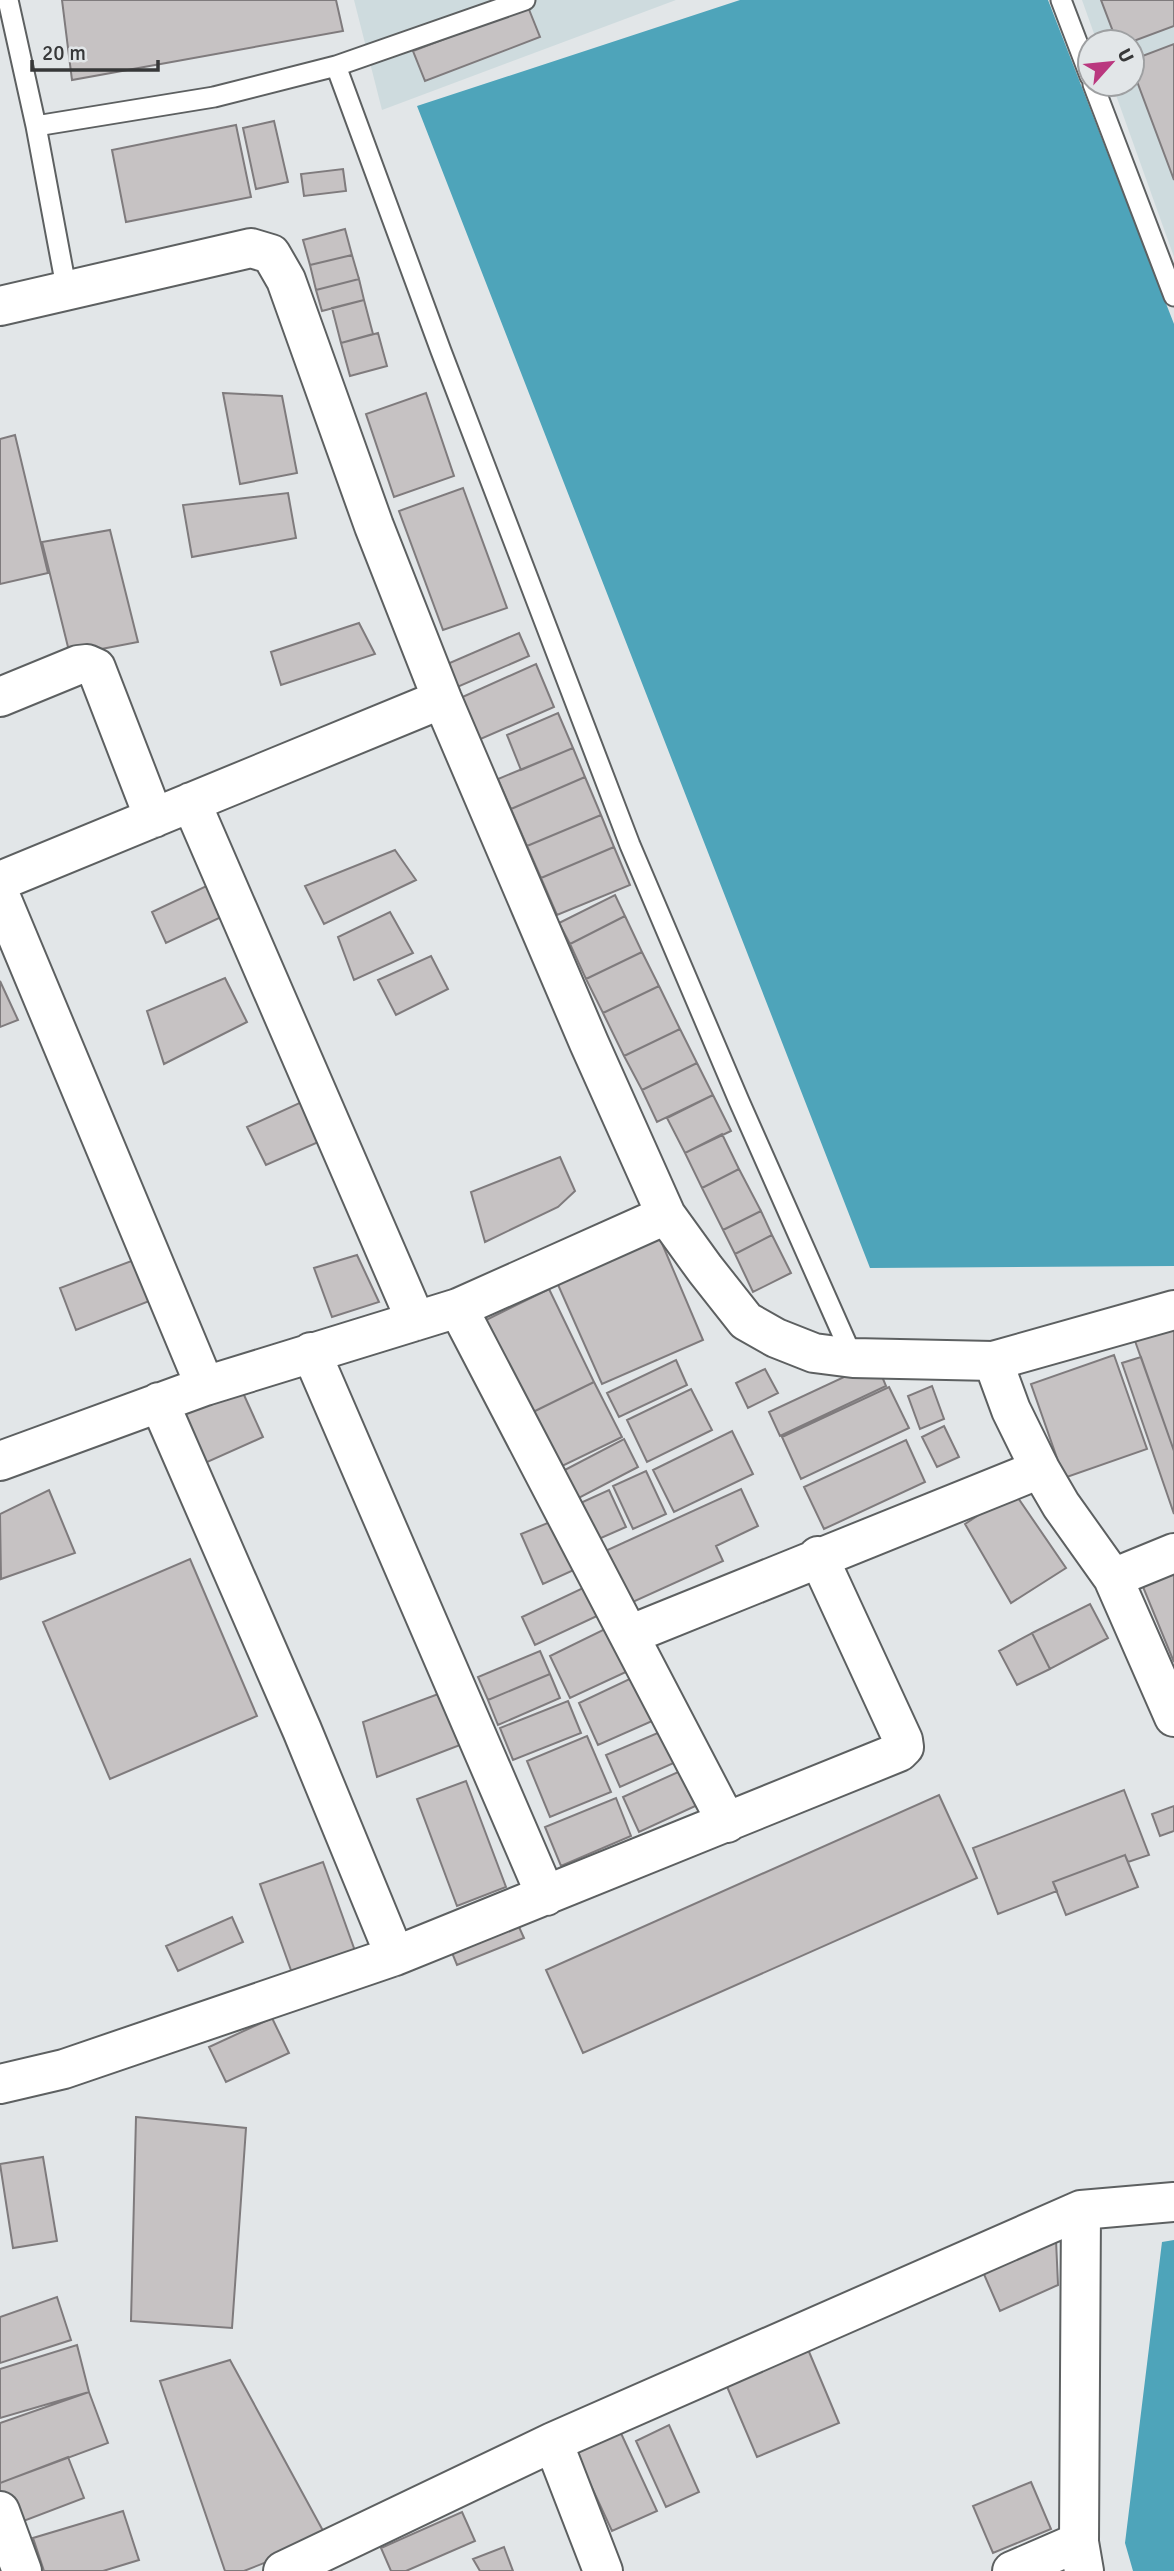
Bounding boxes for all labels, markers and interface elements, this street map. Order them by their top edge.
scale bar [32,28,158,72]
north arrow [1076,28,1146,98]
text: 20 m [42,40,86,66]
text: U [1112,45,1139,67]

